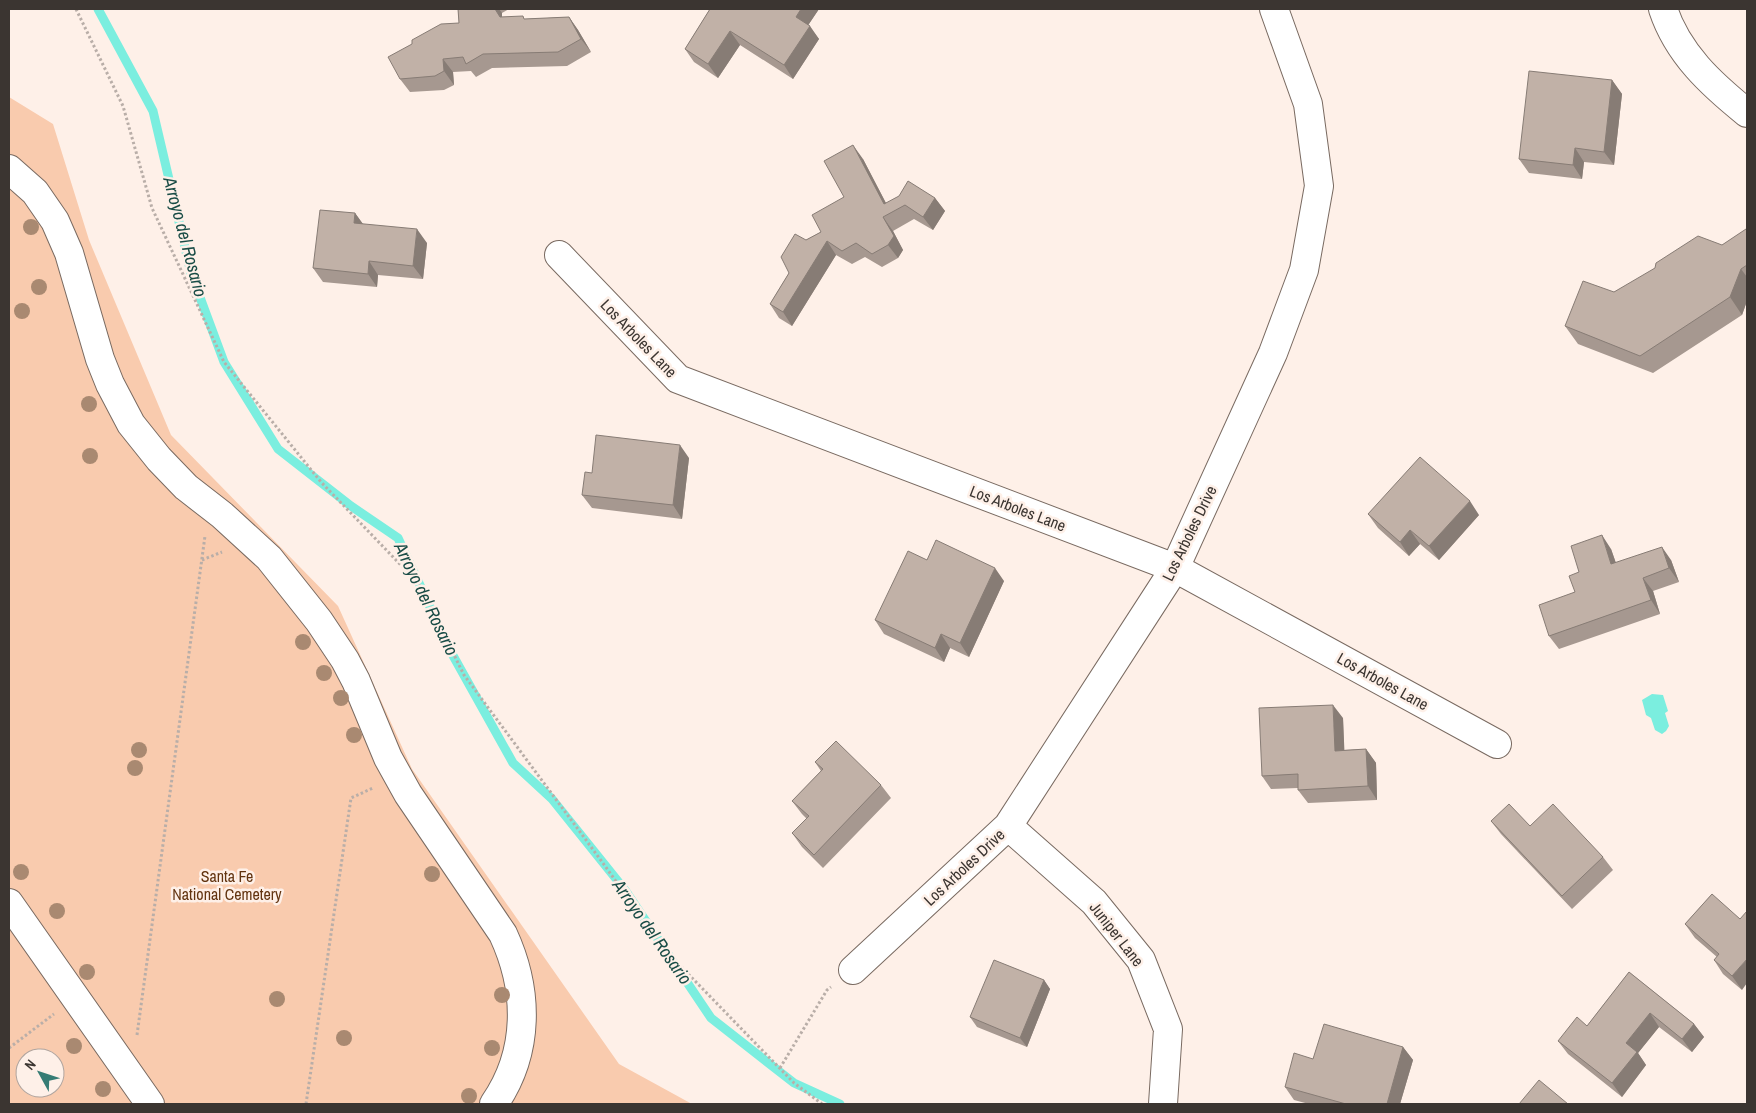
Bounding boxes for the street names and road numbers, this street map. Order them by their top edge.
street label: Los Arboles Lane [596,294,682,382]
street label: Los Arboles Lane [967,480,1069,536]
street label: Los Arboles Drive [1156,482,1222,584]
street label: Los Arboles Lane [1333,647,1433,715]
street label: Los Arboles Drive [919,824,1009,910]
street label: Juniper Lane [1085,897,1149,971]

